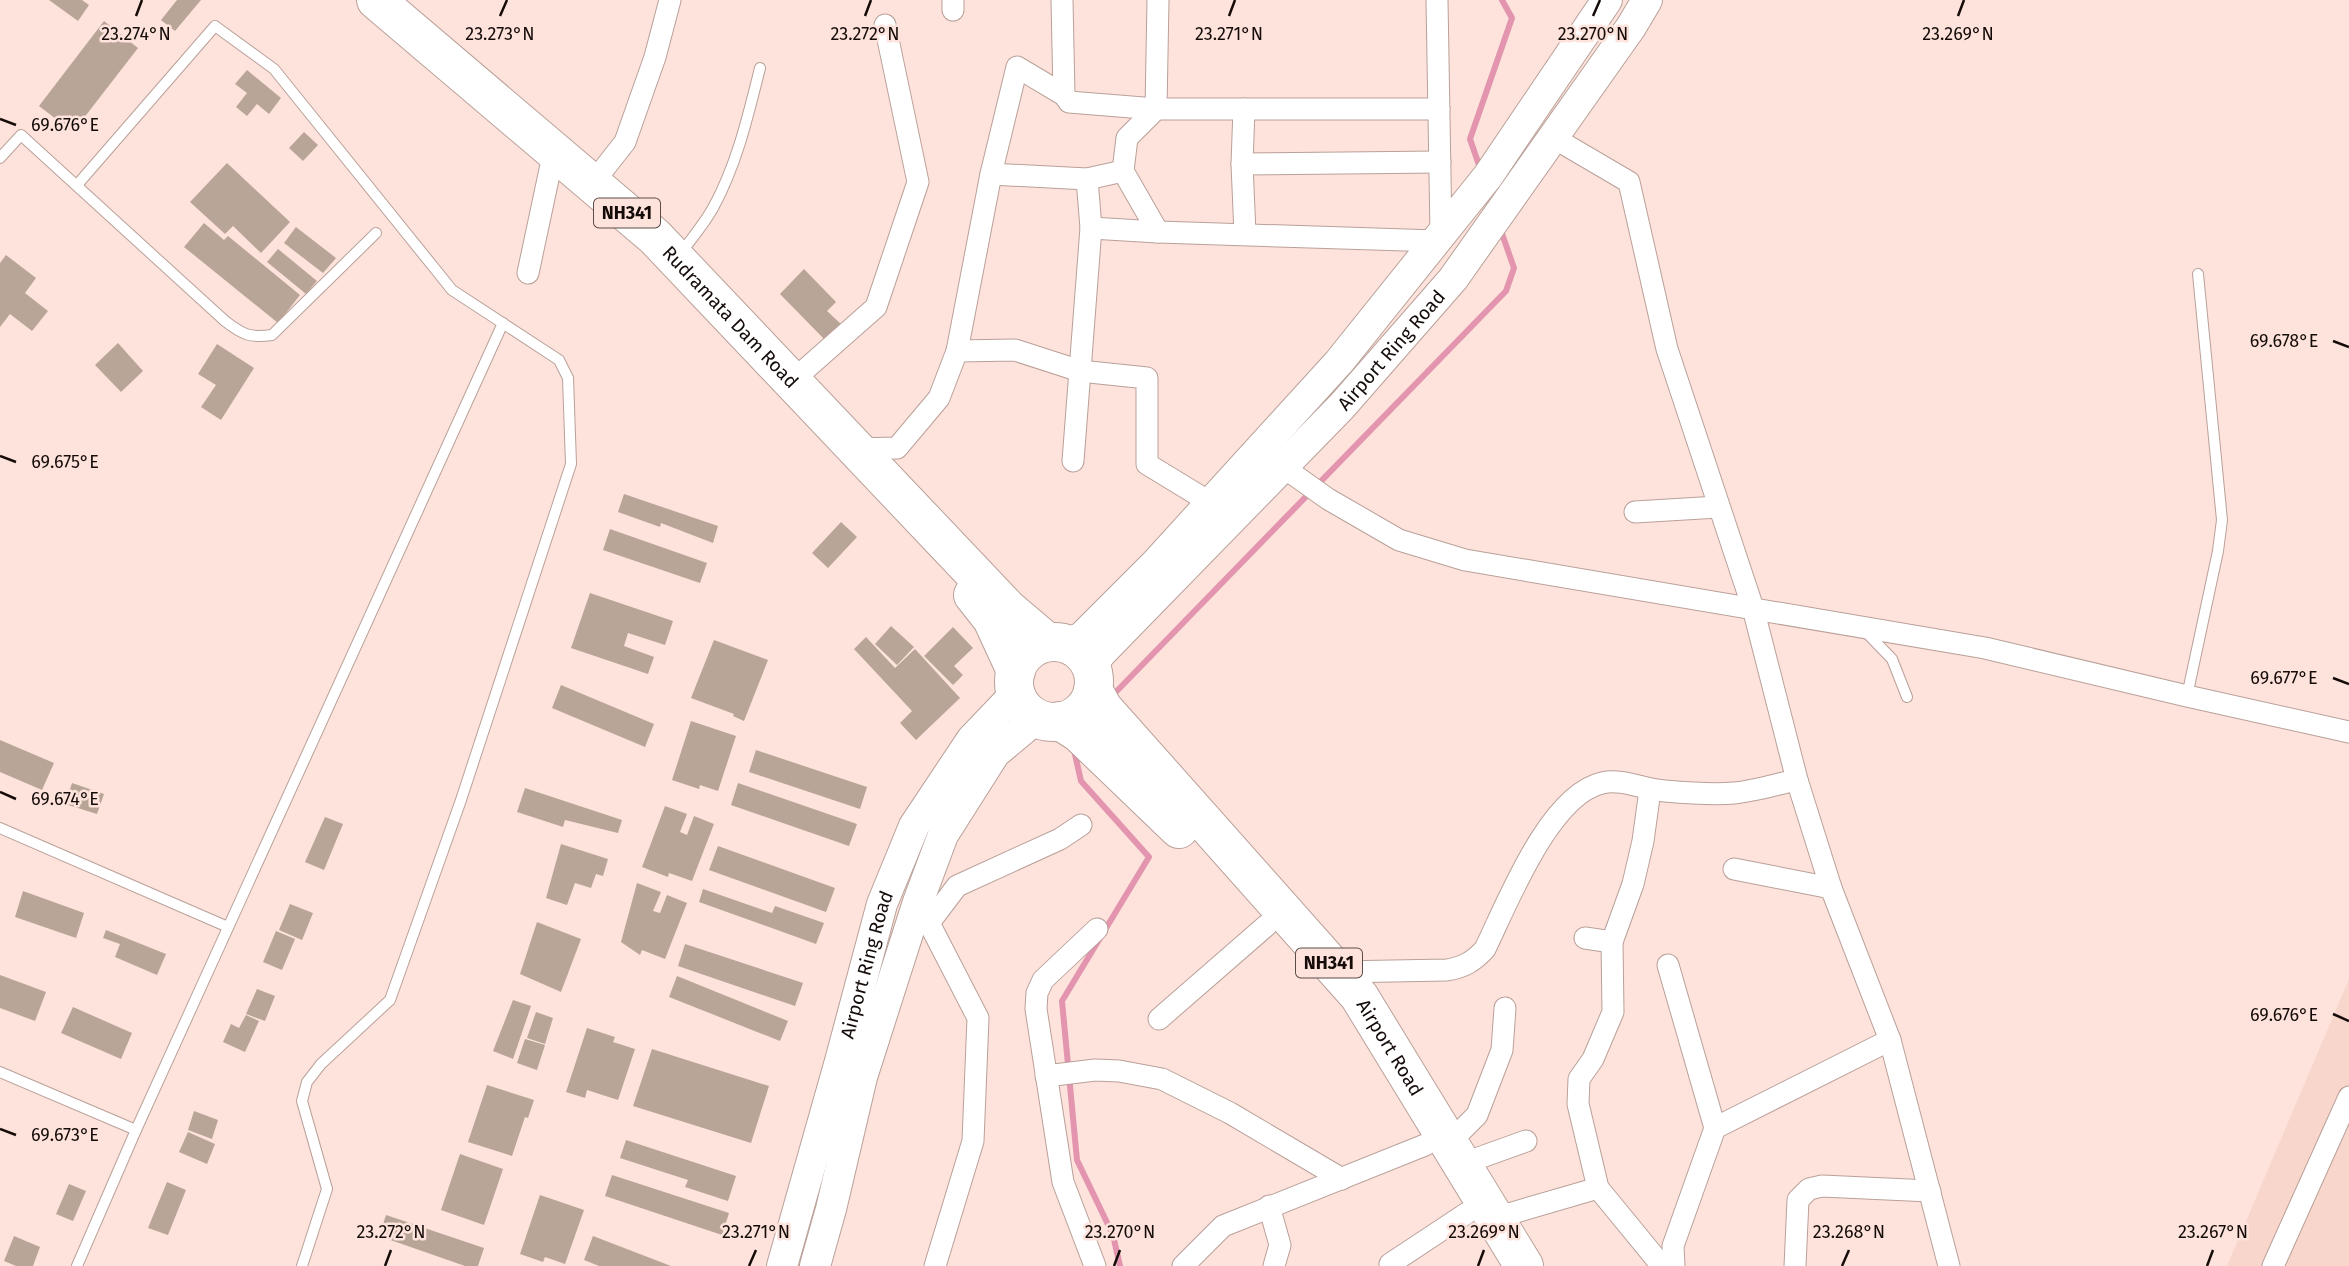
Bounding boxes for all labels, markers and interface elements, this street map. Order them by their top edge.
text: 23.274°N [101,23,171,45]
text: 23.273°N [465,23,535,45]
text: 23.272°N [830,23,900,45]
text: 23.271°N [1195,23,1263,45]
text: 23.270°N [1558,23,1628,45]
text: 23.269°N [1922,23,1994,45]
text: 69.676°E [31,114,99,136]
road number: NH341 [594,198,660,228]
street label: Rudramata Dam Road [658,241,803,393]
street label: Airport Ring Road [1332,285,1450,415]
text: 69.678°E [2250,330,2318,352]
text: 69.675°E [31,451,99,473]
text: 69.677°E [2250,667,2318,689]
text: 69.674°E [31,788,99,810]
street label: Airport Ring Road [835,887,898,1041]
road number: NH341 [1296,948,1362,978]
street label: Airport Road [1352,995,1429,1100]
text: 69.676°E [2250,1004,2318,1026]
text: 69.673°E [31,1124,99,1146]
text: 23.272°N [356,1221,426,1243]
text: 23.271°N [722,1221,790,1243]
text: 23.270°N [1085,1221,1155,1243]
text: 23.269°N [1448,1221,1520,1243]
text: 23.268°N [1813,1221,1885,1243]
text: 23.267°N [2178,1221,2248,1243]

